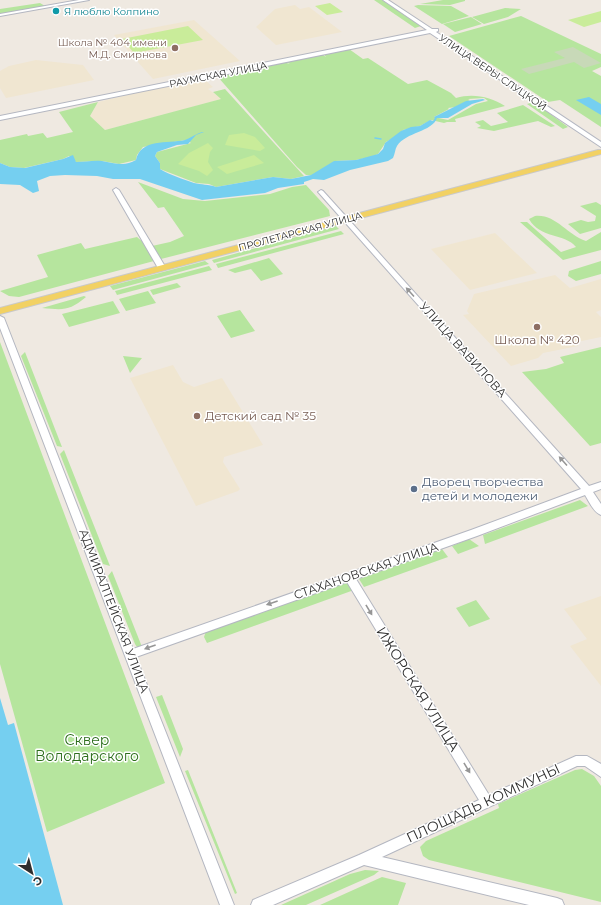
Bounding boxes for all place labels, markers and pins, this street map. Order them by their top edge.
place label: Я люблю Колпино [64,5,159,18]
marker: Я люблю Колпино [51,6,61,16]
place label: Школа № 404 имени М.Д. Смирнова [58,36,167,61]
marker: Школа № 404 имени М.Д. Смирнова [170,43,180,53]
marker: Школа № 420 [532,322,542,332]
place label: Школа № 420 [494,332,580,347]
place label: Детский сад № 35 [205,408,316,423]
marker: Детский сад № 35 [192,411,202,421]
place label: Дворец творчества детей и молодежи [422,474,544,503]
marker: Дворец творчества детей и молодежи [409,484,419,494]

